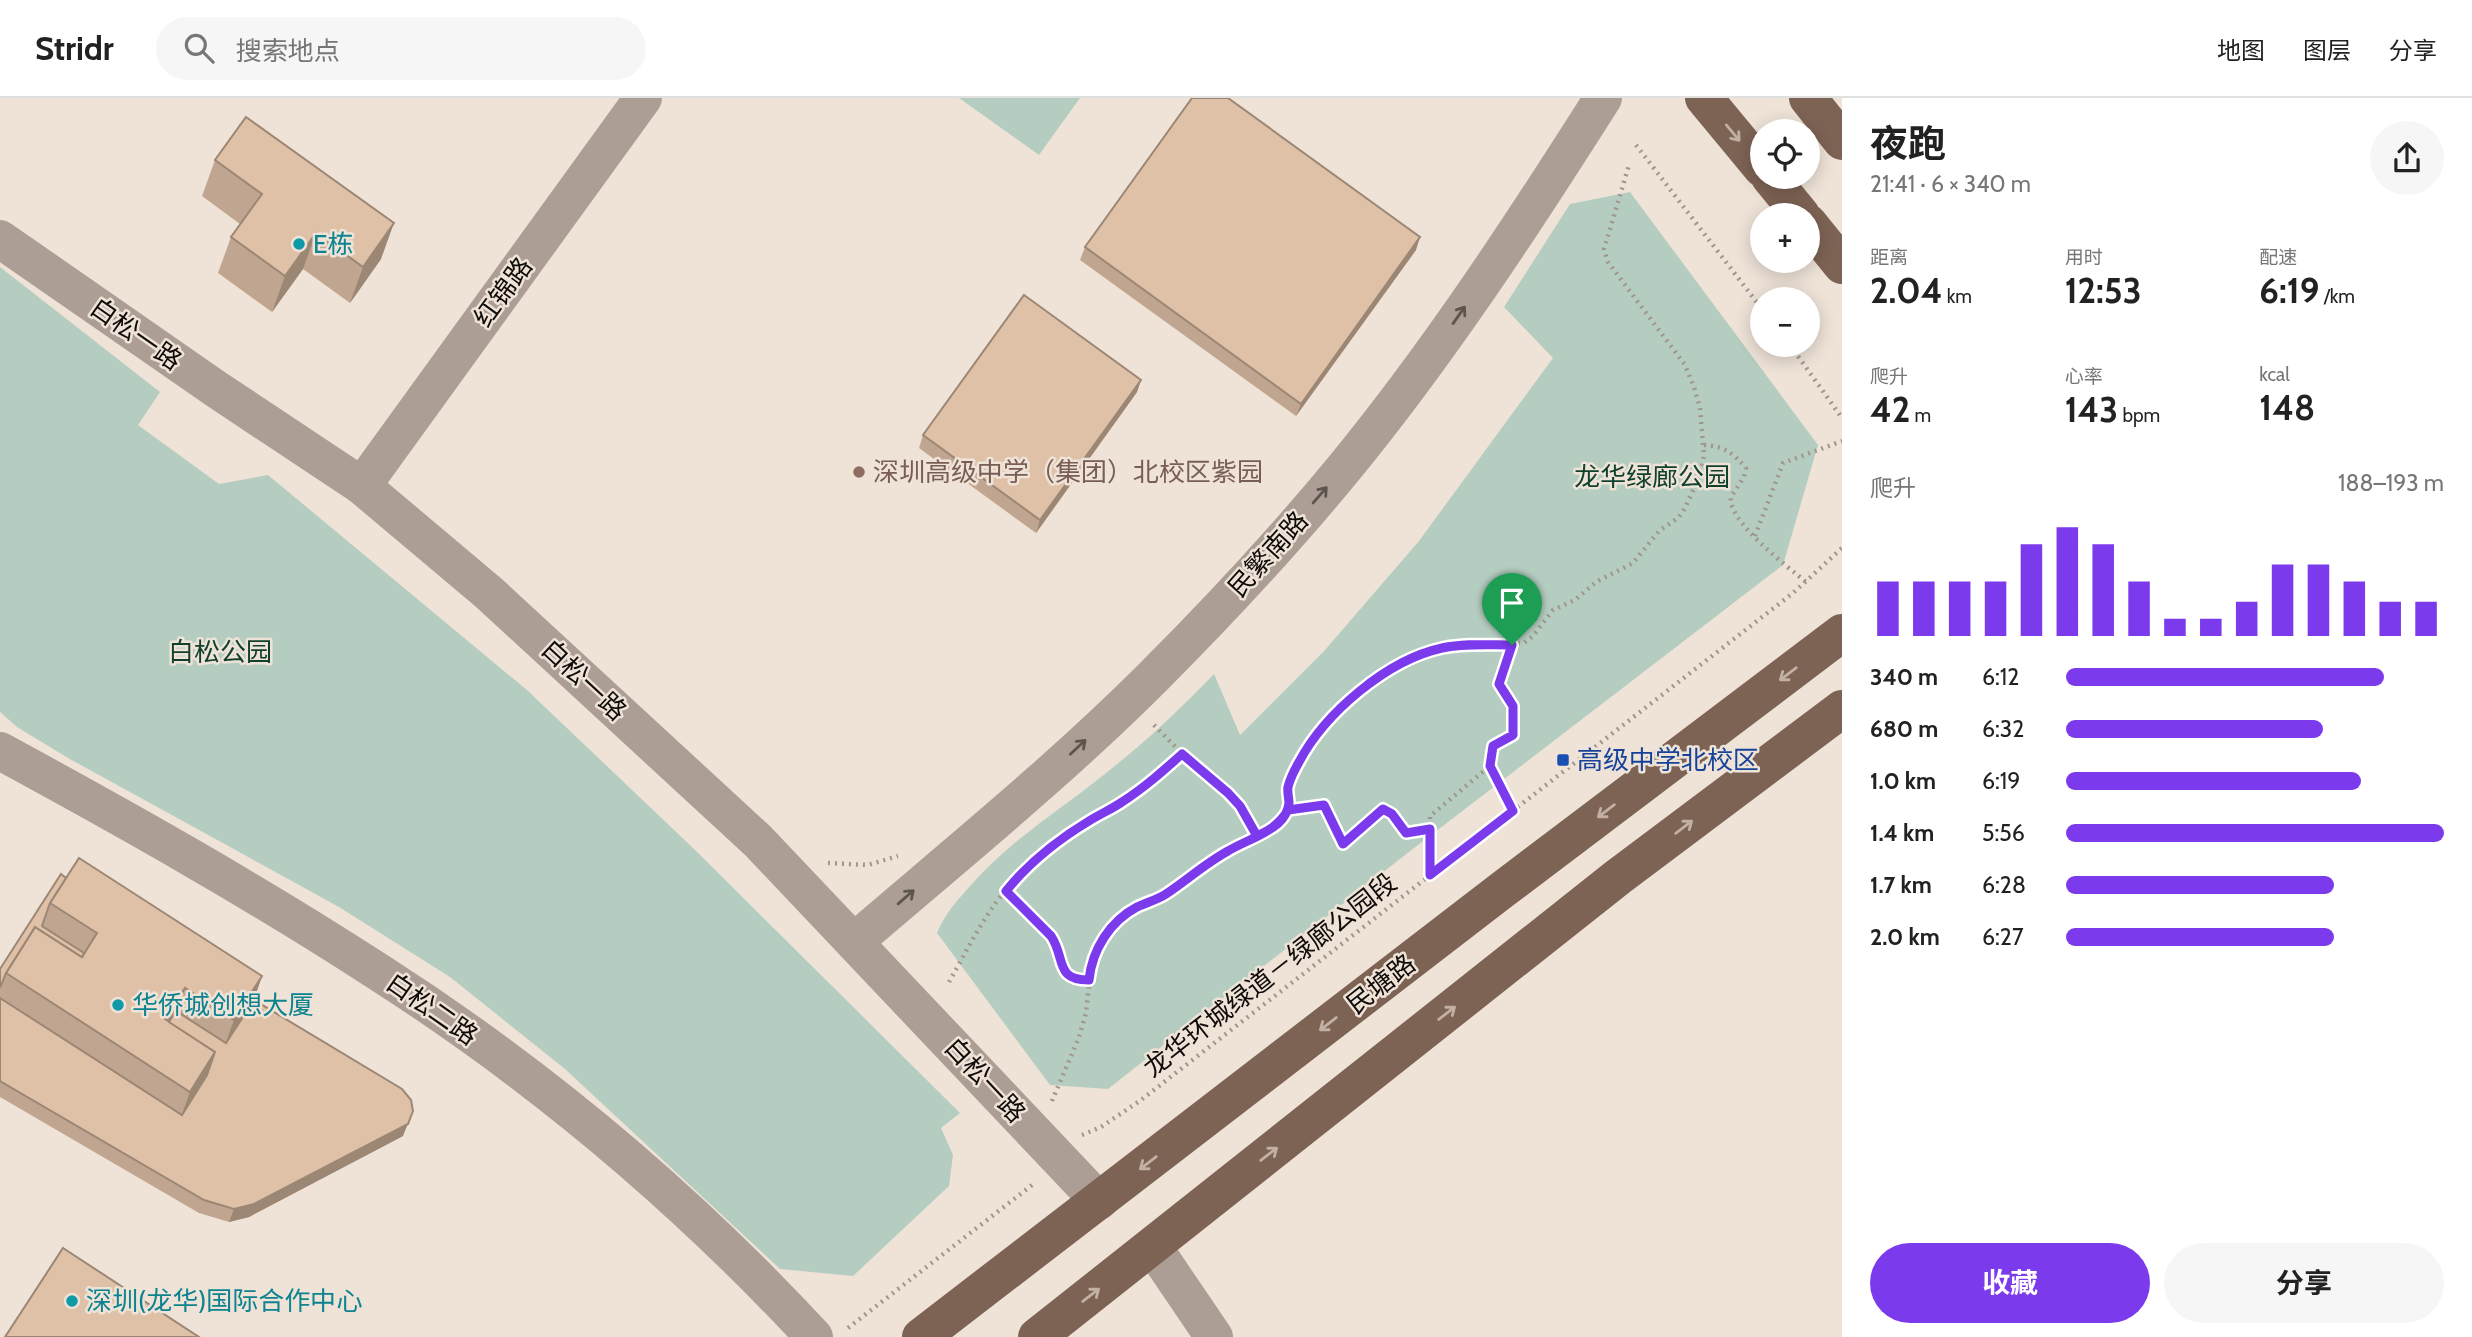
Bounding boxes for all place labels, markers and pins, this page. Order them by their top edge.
place label: E栋 [313,228,353,260]
marker: E栋 [291,236,307,252]
place label: 深圳高级中学（集团）北校区紫园 [873,456,1263,488]
marker: 深圳高级中学（集团）北校区紫园 [851,464,867,480]
pin [1482,573,1542,645]
place label: 高级中学北校区 [1577,744,1759,776]
marker: 高级中学北校区 [1555,752,1571,768]
place label: 华侨城创想大厦 [132,989,314,1021]
marker: 华侨城创想大厦 [110,997,126,1013]
place label: 深圳(龙华)国际合作中心 [86,1285,362,1317]
marker: 深圳(龙华)国际合作中心 [64,1293,80,1309]

